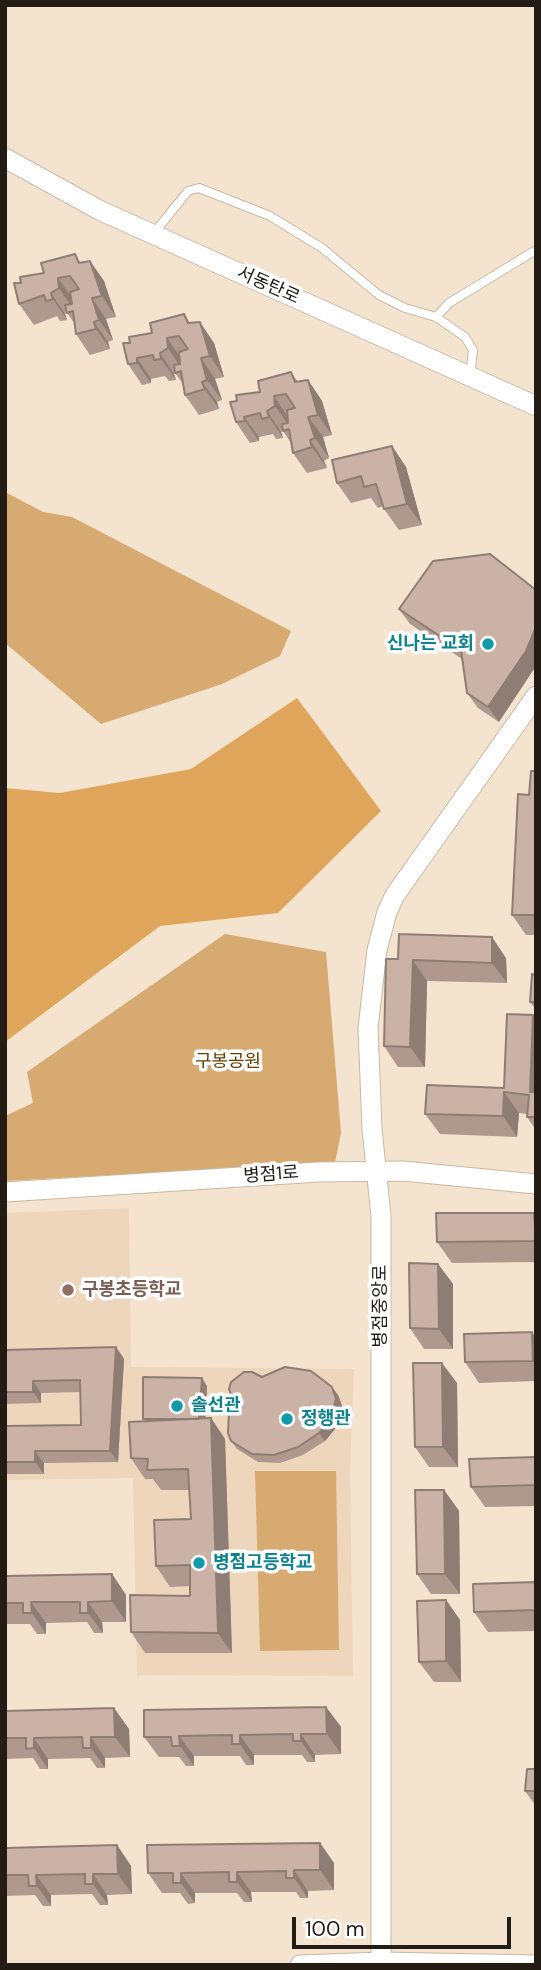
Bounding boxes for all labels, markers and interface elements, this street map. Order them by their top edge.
street label: 서동탄로 [233,263,303,309]
place label: 신나는 교회 [387,633,474,655]
marker: 신나는 교회 [480,636,496,652]
park label: 구봉공원 [195,1051,261,1073]
street label: 병점1로 [243,1162,299,1188]
street label: 병점중앙로 [370,1265,392,1347]
place label: 구봉초등학교 [82,1279,181,1301]
marker: 구봉초등학교 [60,1282,76,1298]
place label: 솔선관 [191,1395,241,1417]
marker: 솔선관 [169,1398,185,1414]
place label: 정행관 [301,1408,351,1430]
marker: 정행관 [279,1411,295,1427]
place label: 병점고등학교 [213,1552,312,1574]
marker: 병점고등학교 [191,1555,207,1571]
scale bar [296,1904,515,1948]
text: 100 m [305,1915,365,1943]

